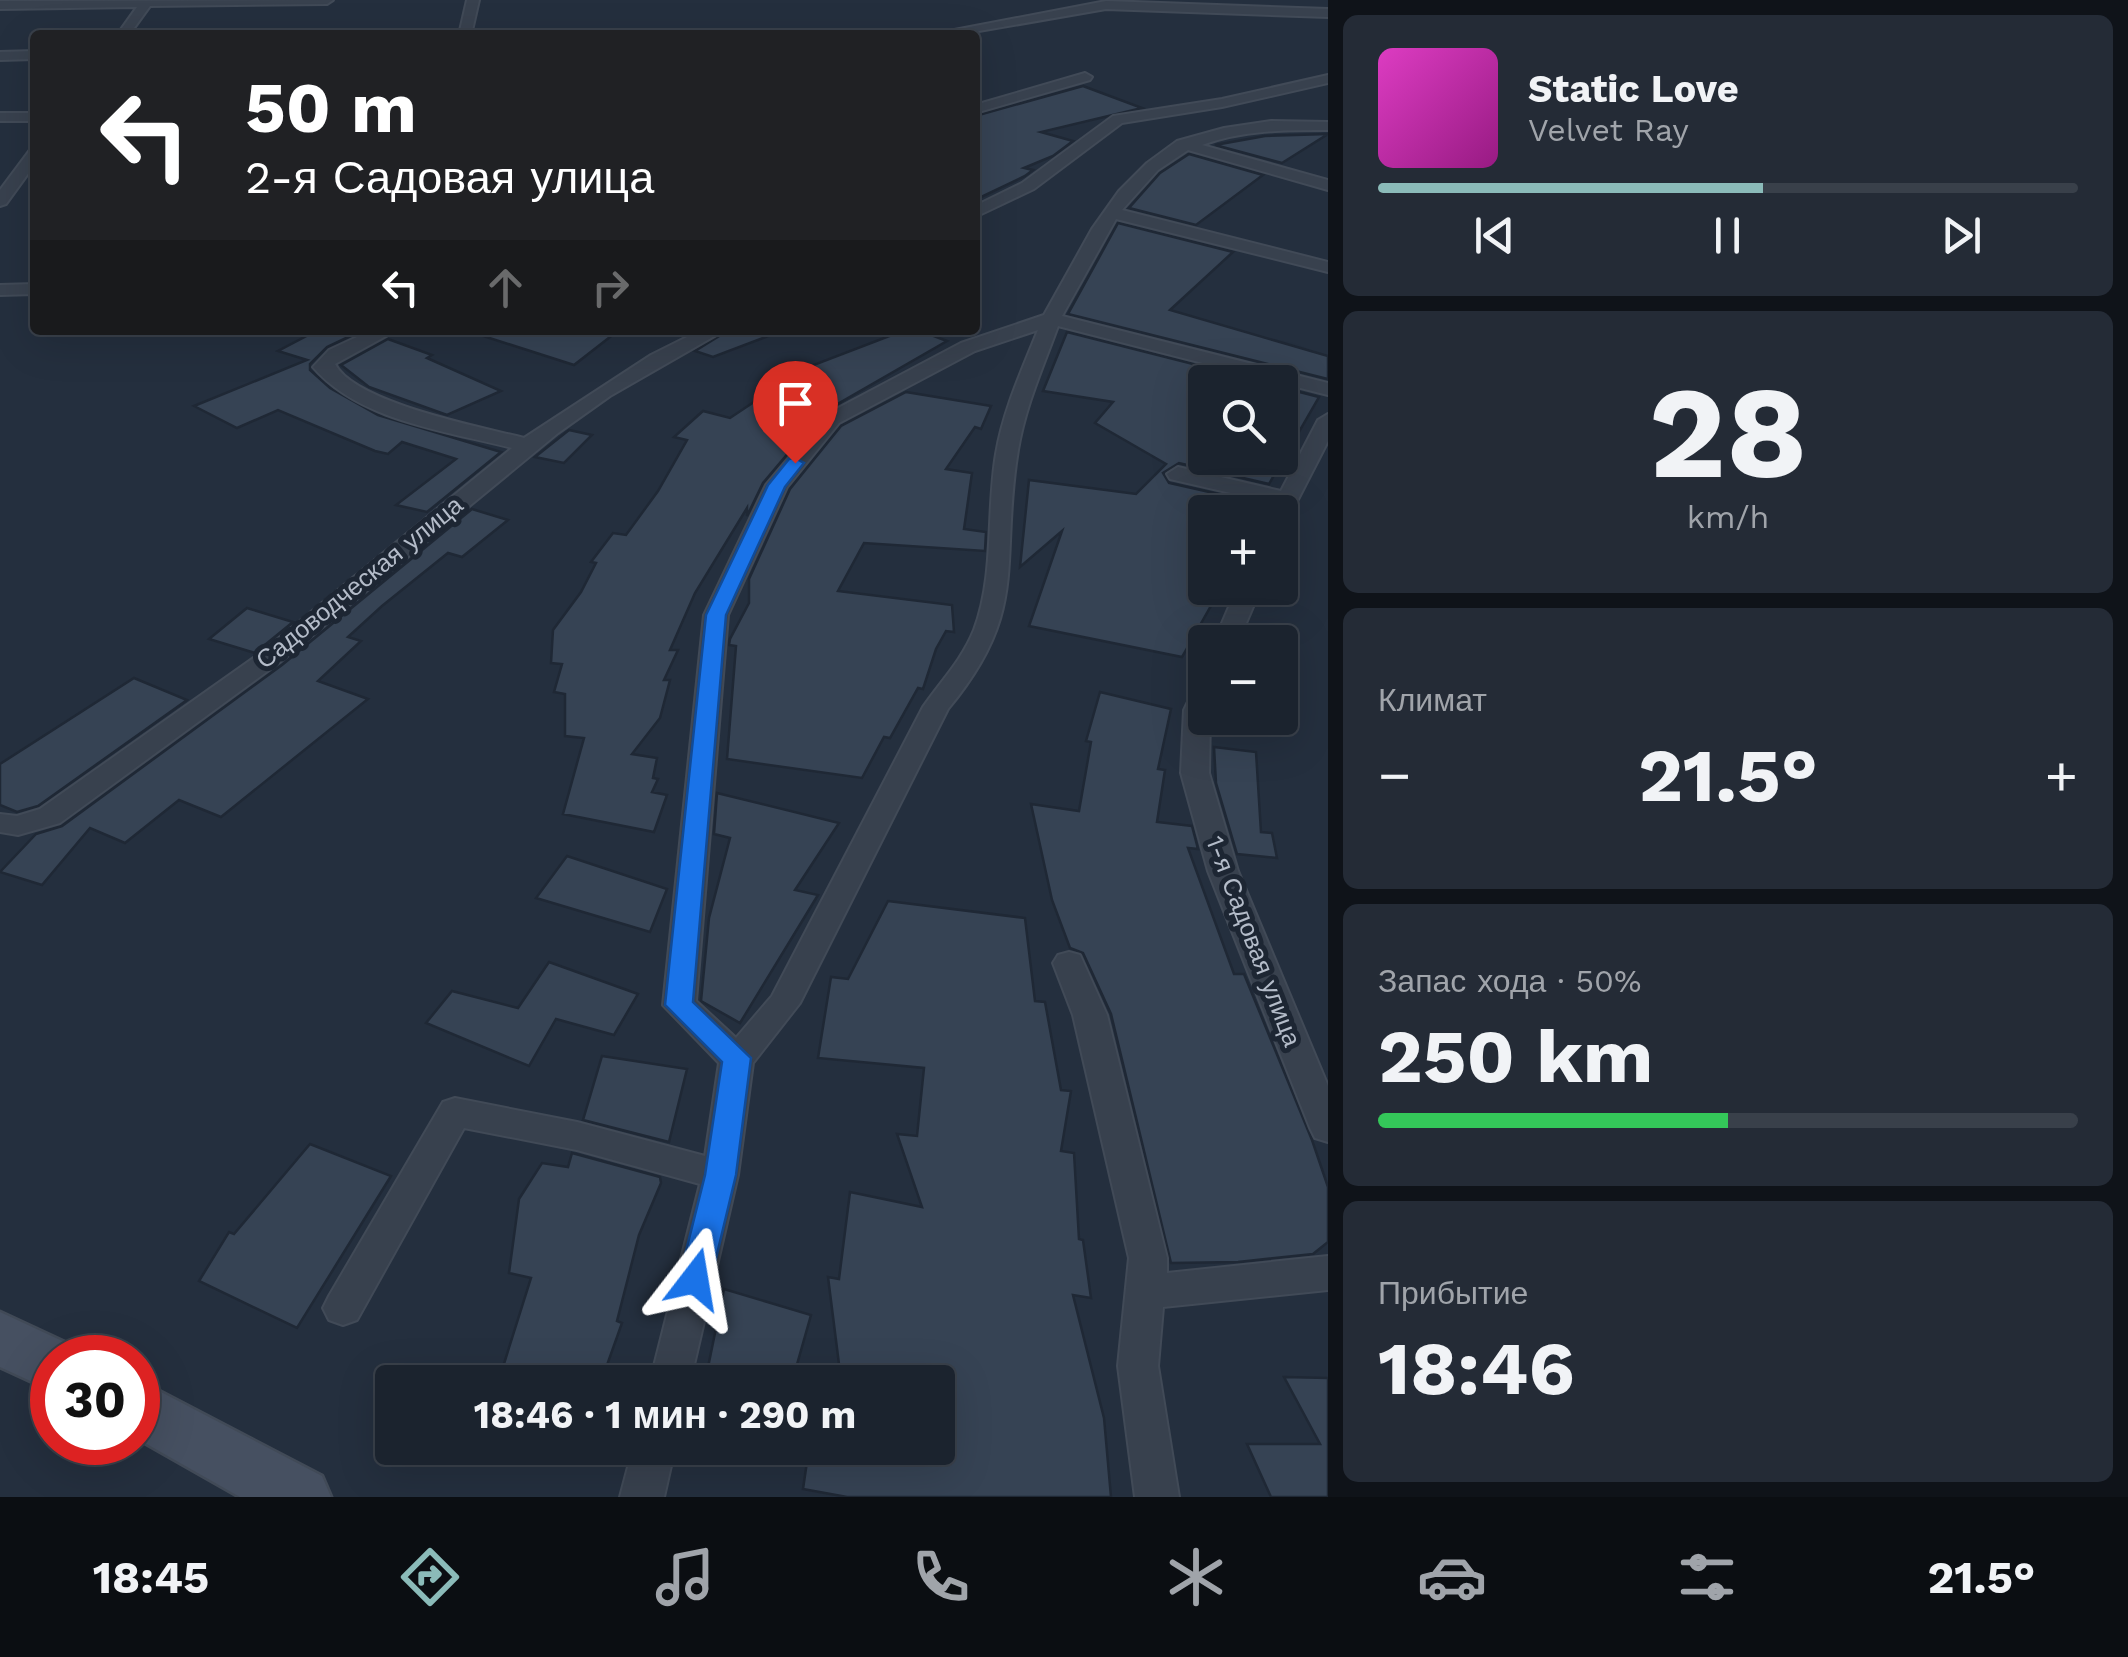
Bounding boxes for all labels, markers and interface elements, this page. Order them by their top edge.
text: 50 m [245,67,417,149]
text: Static Love [1528,67,1739,111]
icon: left [80,70,210,200]
text: Velvet Ray [1528,111,1689,149]
text: 2-я Садовая улица [245,151,654,204]
icon: previous [1467,208,1522,263]
icon: pause [1700,208,1755,263]
icon: next [1934,208,1989,263]
icon: left [373,260,428,315]
icon: ahead [478,260,533,315]
icon: right [583,260,638,315]
text: 28 [1649,356,1808,509]
pin [753,361,838,464]
map controls [1188,365,1298,735]
button: search [1188,365,1298,475]
icon: arrive [768,376,823,431]
street label: Садоводческая улица [250,490,468,675]
button: + [1188,495,1298,605]
text: km/h [1687,498,1769,536]
button: − [1188,625,1298,735]
text: Климат [1378,681,1487,719]
text: 21.5° [1638,731,1818,819]
text: − [1378,743,1411,807]
text: + [2045,743,2078,807]
street label: 1-я Садовая улица [1200,832,1307,1051]
text: Запас хода · 50% [1378,962,1641,1000]
text: 250 km [1378,1012,1653,1100]
position arrow [643,1227,747,1331]
text: Прибытие [1378,1274,1528,1312]
text: 18:46 [1378,1324,1575,1412]
speed limit sign: 30 [30,1335,160,1465]
text: 18:46 · 1 мин · 290 m [474,1393,856,1437]
icon: directions [395,1542,465,1612]
icon: music [650,1542,720,1612]
icon: phone [906,1542,976,1612]
icon: climate [1161,1542,1231,1612]
icon: car [1417,1542,1487,1612]
icon: filters [1672,1542,1742,1612]
text: 18:45 [93,1551,209,1604]
text: 21.5° [1927,1551,2035,1604]

